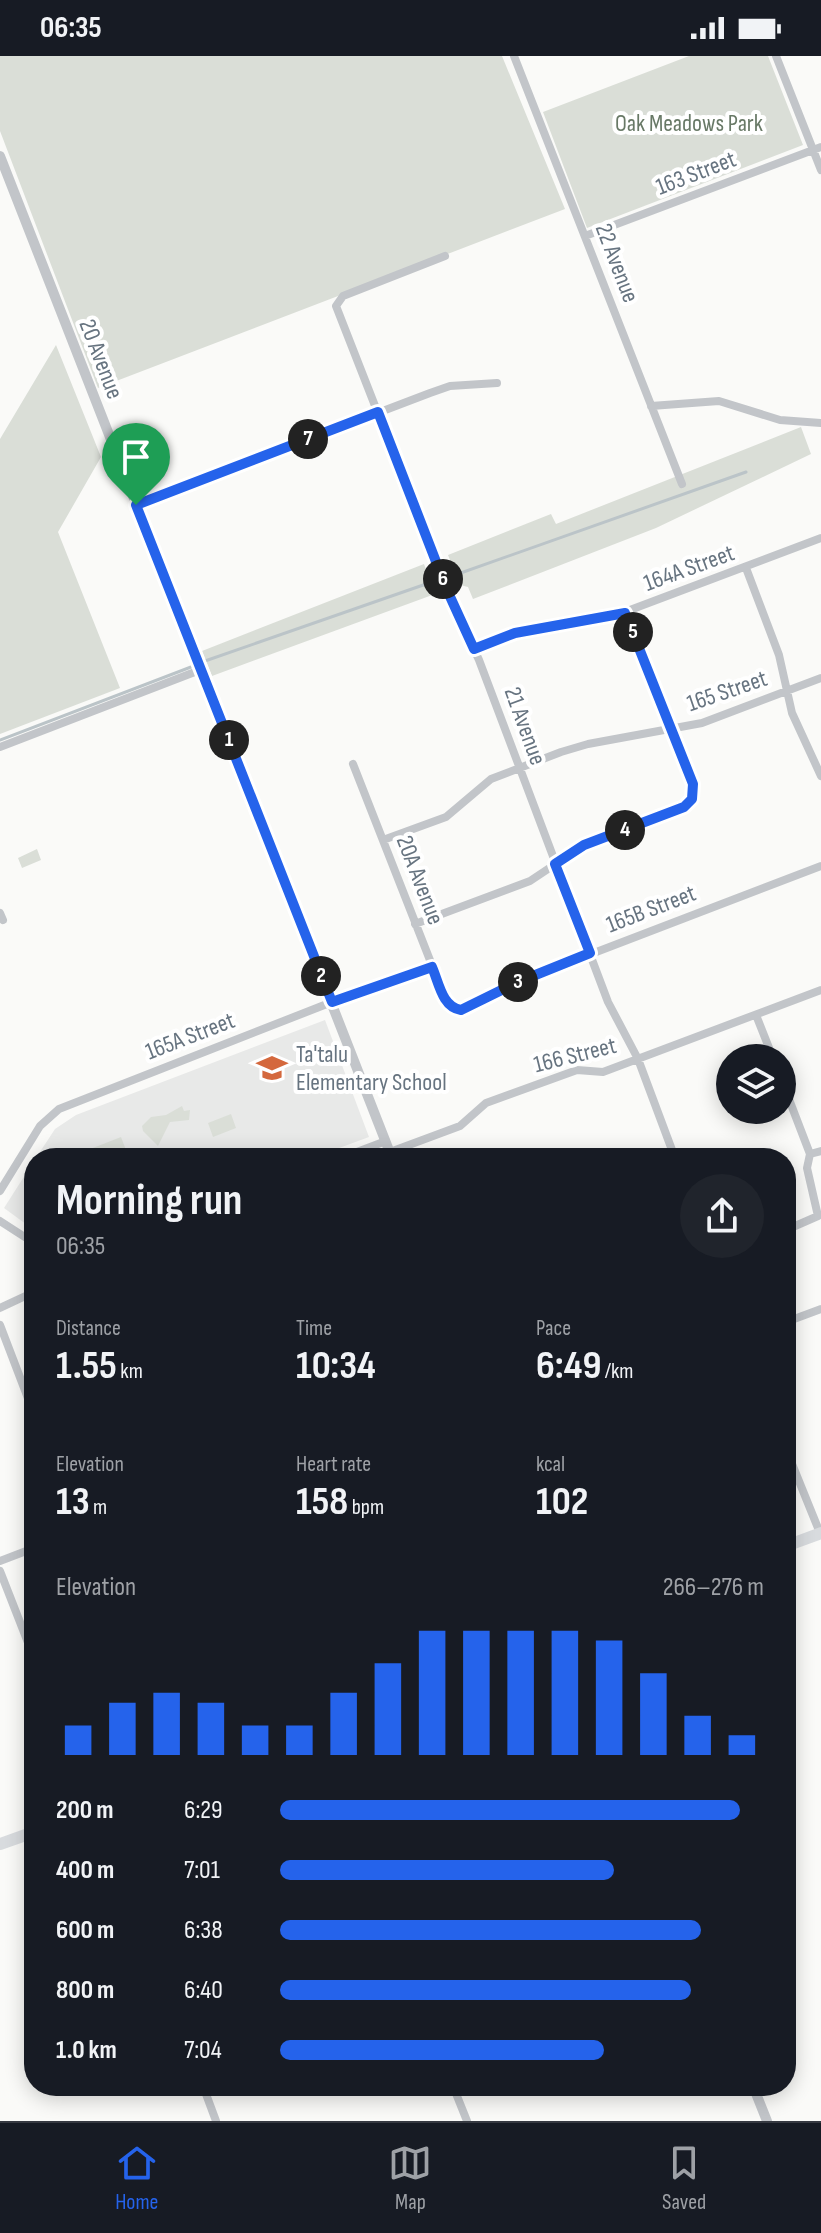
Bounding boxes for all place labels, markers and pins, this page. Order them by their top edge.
pin: 7 [288,419,328,459]
pin [102,423,170,505]
pin: 6 [423,559,463,599]
pin: 5 [613,612,653,652]
pin: 1 [209,720,249,760]
pin: 4 [605,810,645,850]
pin: 2 [301,956,341,996]
pin: 3 [498,962,538,1002]
place label: Ta'talu Elementary School [296,1040,447,1097]
school or university icon: Ta'talu Elementary School [255,1051,289,1085]

